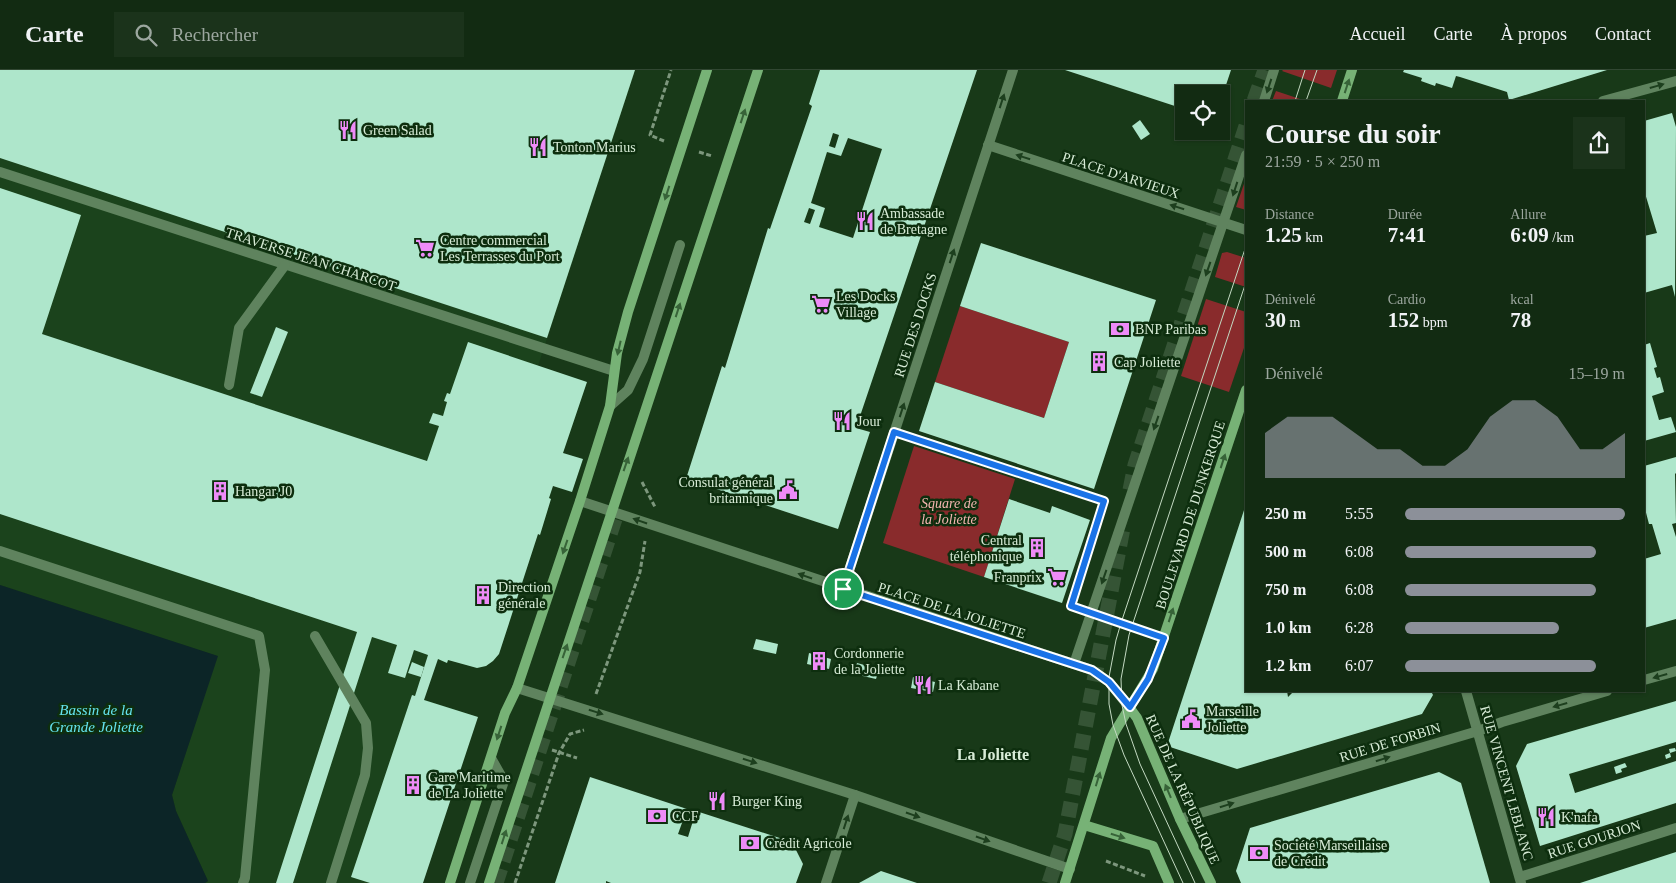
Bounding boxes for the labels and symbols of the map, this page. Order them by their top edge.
one-way arrow [1265,78,1272,93]
one-way arrow [1344,78,1351,93]
one-way arrow [1649,82,1664,90]
one-way arrow [999,94,1007,109]
one-way arrow [739,108,747,123]
restaurant icon: Green Salad [337,119,359,141]
place label: Green Salad [363,123,432,138]
restaurant icon: Tonton Marius [527,136,549,158]
place label: Tonton Marius [553,140,636,155]
street label: PLACE D'ARVIEUX [1060,149,1181,202]
one-way arrow [1015,153,1030,161]
one-way arrow [1231,181,1238,196]
one-way arrow [662,186,670,201]
one-way arrow [1170,203,1185,211]
place label: Ambassade de Bretagne [880,206,947,237]
restaurant icon: Ambassade de Bretagne [854,210,876,232]
street label: TRAVERSE JEAN CHARCOT [224,225,399,294]
place label: Centre commercial Les Terrasses du Port [440,233,560,264]
supermarket icon: Centre commercial Les Terrasses du Port [414,237,436,259]
one-way arrow [948,248,956,263]
one-way arrow [1204,262,1212,277]
street label: RUE DES DOCKS [892,271,939,379]
place label: Les Docks Village [836,289,896,320]
supermarket icon: Les Docks Village [810,293,832,315]
one-way arrow [675,303,683,318]
bank icon: BNP Paribas [1109,318,1131,340]
place label: BNP Paribas [1135,322,1206,337]
one-way arrow [615,341,623,356]
building icon: Cap Joliette [1088,351,1110,373]
place label: Cap Joliette [1114,355,1181,370]
one-way arrow [898,403,906,418]
restaurant icon: Jour [831,410,853,432]
place label: Jour [857,414,881,429]
one-way arrow [1152,416,1160,431]
street label: BOULEVARD DE DUNKERQUE [1153,419,1228,611]
one-way arrow [1219,453,1227,468]
one-way arrow [623,457,631,472]
place label: Consulat général britannique [679,475,773,506]
public building icon: Consulat général britannique [777,479,799,501]
building icon: Hangar J0 [209,480,231,502]
place label: Hangar J0 [235,484,292,499]
park label: Square de la Joliette [921,496,977,527]
one-way arrow [632,516,647,524]
place label: Central téléphonique [950,533,1022,564]
building icon: Central téléphonique [1026,537,1048,559]
one-way arrow [560,540,568,555]
supermarket icon: Franprix [1046,566,1068,588]
pin [822,568,864,610]
one-way arrow [1100,569,1107,584]
place label: Franprix [994,570,1042,585]
one-way arrow [797,571,812,579]
street label: PLACE DE LA JOLIETTE [876,579,1028,641]
place label: Direction générale [498,580,551,611]
building icon: Direction générale [472,584,494,606]
one-way arrow [1167,607,1175,622]
one-way arrow [562,644,569,659]
place label: Cordonnerie de la Joliette [834,646,905,677]
building icon: Cordonnerie de la Joliette [808,650,830,672]
one-way arrow [1652,672,1667,680]
restaurant icon: La Kabane [912,674,934,696]
place label: La Kabane [938,678,999,693]
one-way arrow [1553,701,1568,709]
water label: Bassin de la Grande Joliette [49,702,143,735]
place label: Marseille Joliette [1206,704,1259,735]
street label: RUE VINCENT LEBLANC [1477,704,1536,862]
public building icon: Marseille Joliette [1180,708,1202,730]
one-way arrow [588,709,603,717]
street label: RUE DE LA RÉPUBLIQUE [1143,712,1223,866]
street label: RUE DE FORBIN [1338,720,1443,765]
one-way arrow [494,726,502,741]
district label: La Joliette [957,746,1029,763]
one-way arrow [1375,754,1390,762]
one-way arrow [743,758,758,766]
place label: Gare Maritime de La Joliette [428,770,511,801]
one-way arrow [1094,771,1102,786]
building icon: Gare Maritime de La Joliette [402,774,424,796]
one-way arrow [1164,784,1172,798]
restaurant icon: Burger King [706,790,728,812]
place label: Burger King [732,794,802,809]
one-way arrow [1220,801,1235,809]
bank icon: CCF [646,805,668,827]
restaurant icon: K'nafa [1535,806,1557,828]
place label: CCF [672,809,699,824]
place label: K'nafa [1561,810,1599,825]
one-way arrow [905,812,920,819]
one-way arrow [843,815,850,830]
street label: RUE GOURJON [1546,817,1643,862]
one-way arrow [500,829,508,844]
bank icon: Crédit Agricole [739,832,761,854]
one-way arrow [1111,832,1126,840]
place label: Crédit Agricole [765,836,852,851]
one-way arrow [976,836,991,843]
place label: Société Marseillaise de Crédit [1274,838,1387,869]
bank icon: Société Marseillaise de Crédit [1248,842,1270,864]

